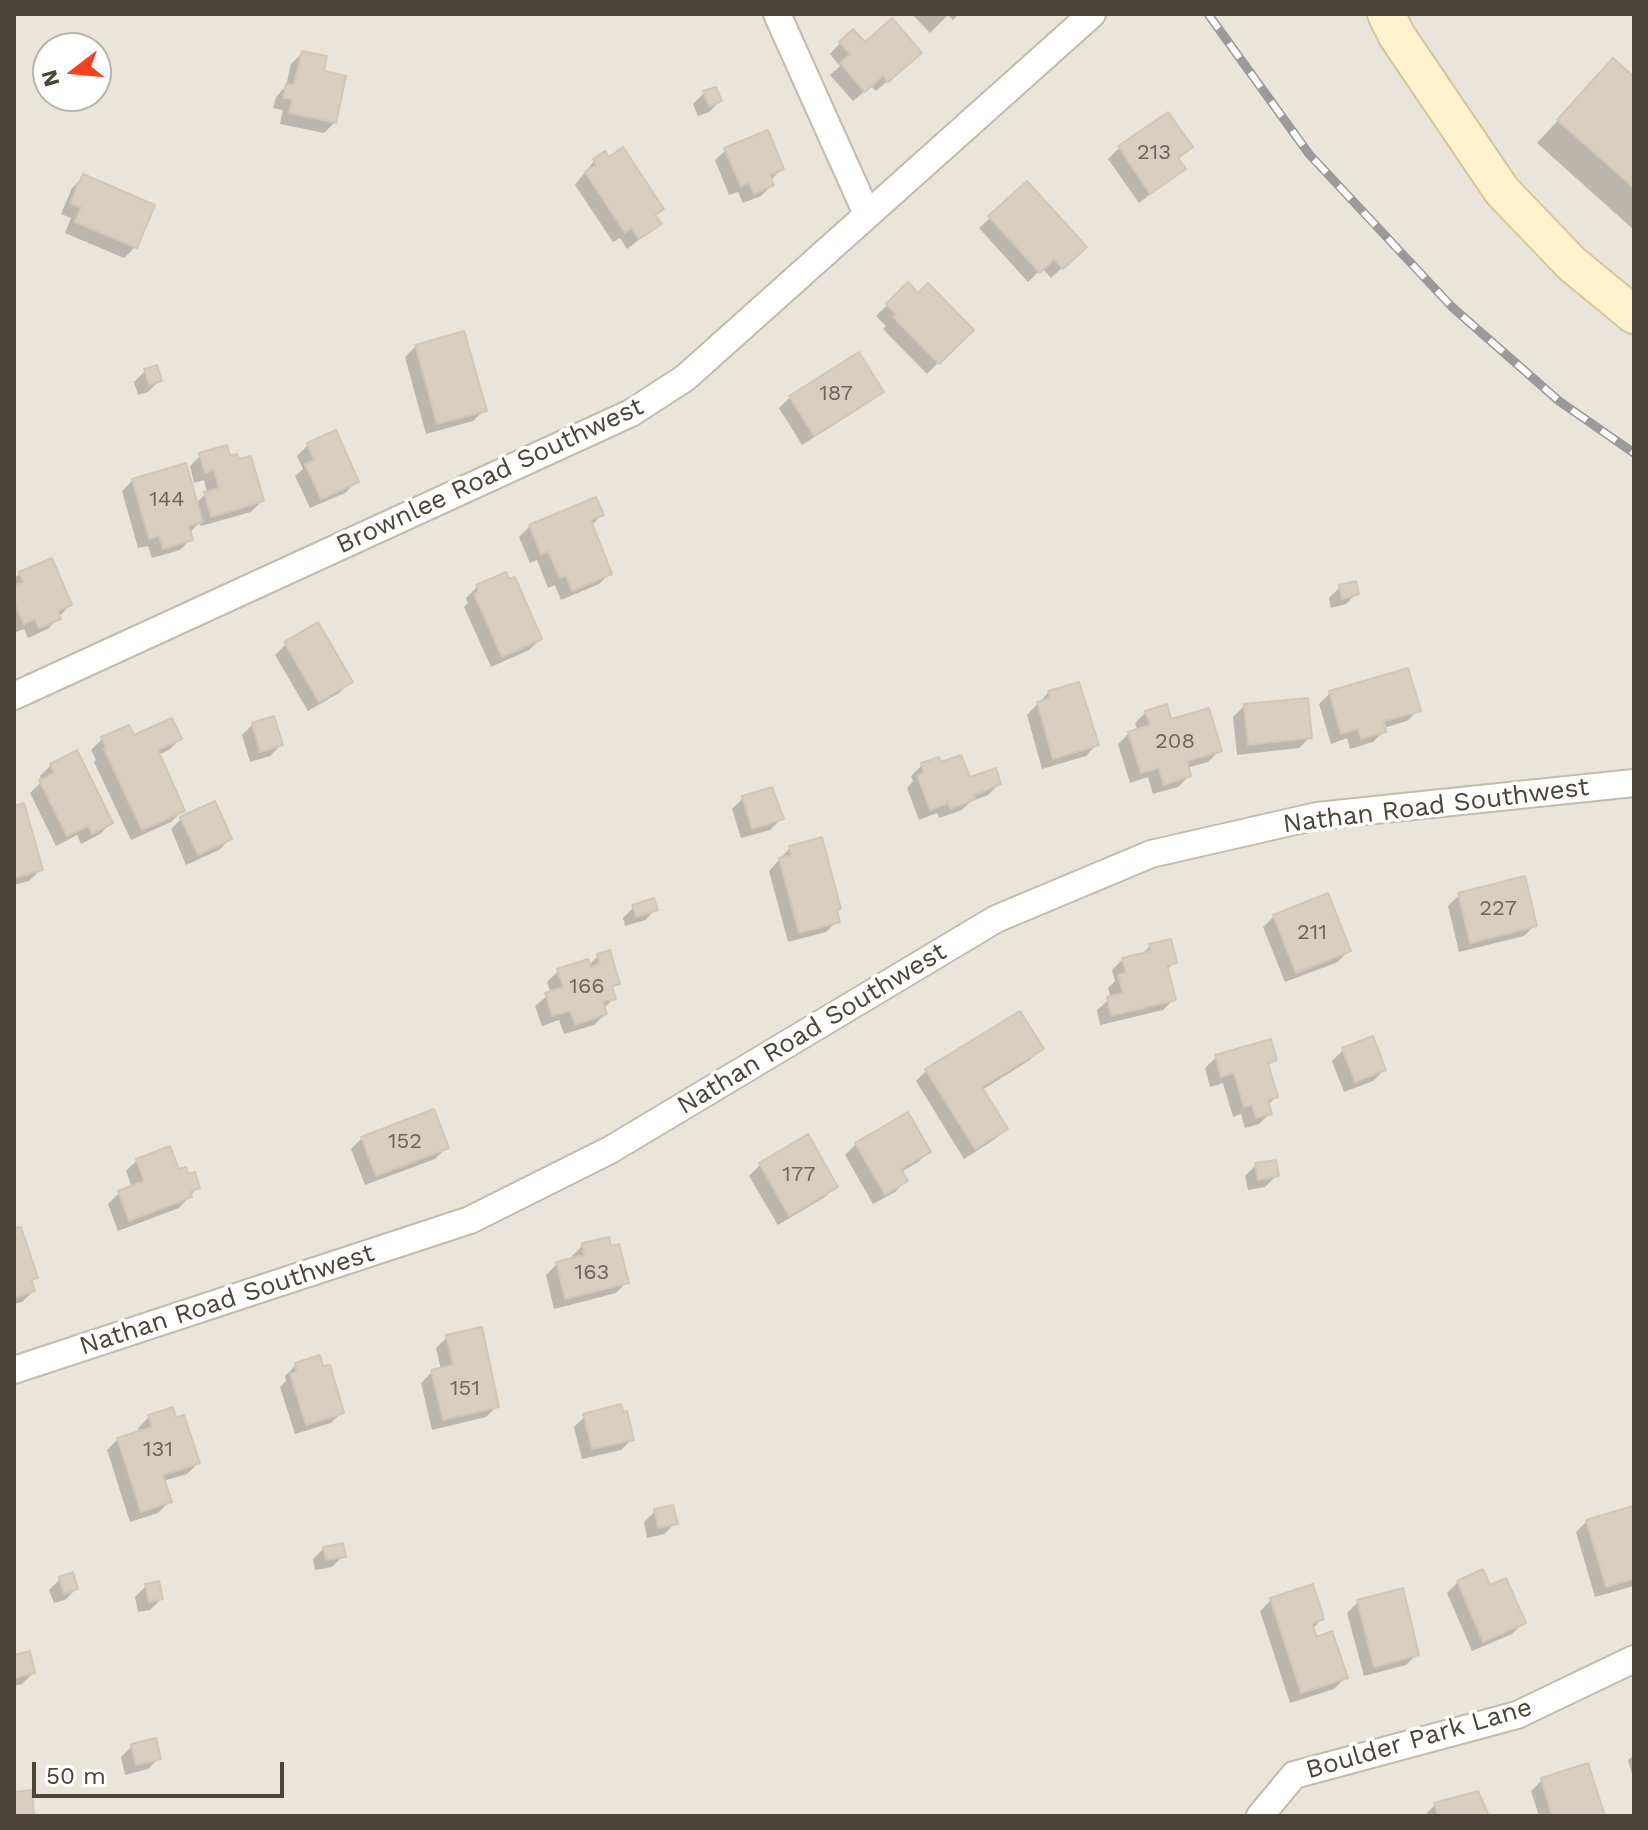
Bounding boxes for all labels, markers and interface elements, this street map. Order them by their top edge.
north arrow [32,32,112,112]
text: N [36,67,65,89]
house number: 213 [1137,140,1171,166]
house number: 187 [819,381,853,407]
street label: Brownlee Road Southwest [331,391,649,561]
house number: 144 [149,487,185,513]
house number: 208 [1155,729,1195,755]
street label: Nathan Road Southwest [1281,772,1591,840]
house number: 227 [1479,896,1517,922]
house number: 211 [1297,920,1327,946]
street label: Nathan Road Southwest [672,936,952,1122]
house number: 166 [569,974,605,1000]
house number: 152 [388,1129,422,1155]
house number: 177 [782,1162,816,1188]
street label: Nathan Road Southwest [76,1238,378,1362]
house number: 163 [575,1260,609,1286]
house number: 151 [450,1376,480,1402]
house number: 131 [143,1437,173,1463]
street label: Boulder Park Lane [1302,1692,1536,1786]
scale bar [36,1746,288,1796]
text: 50 m [46,1762,106,1790]

